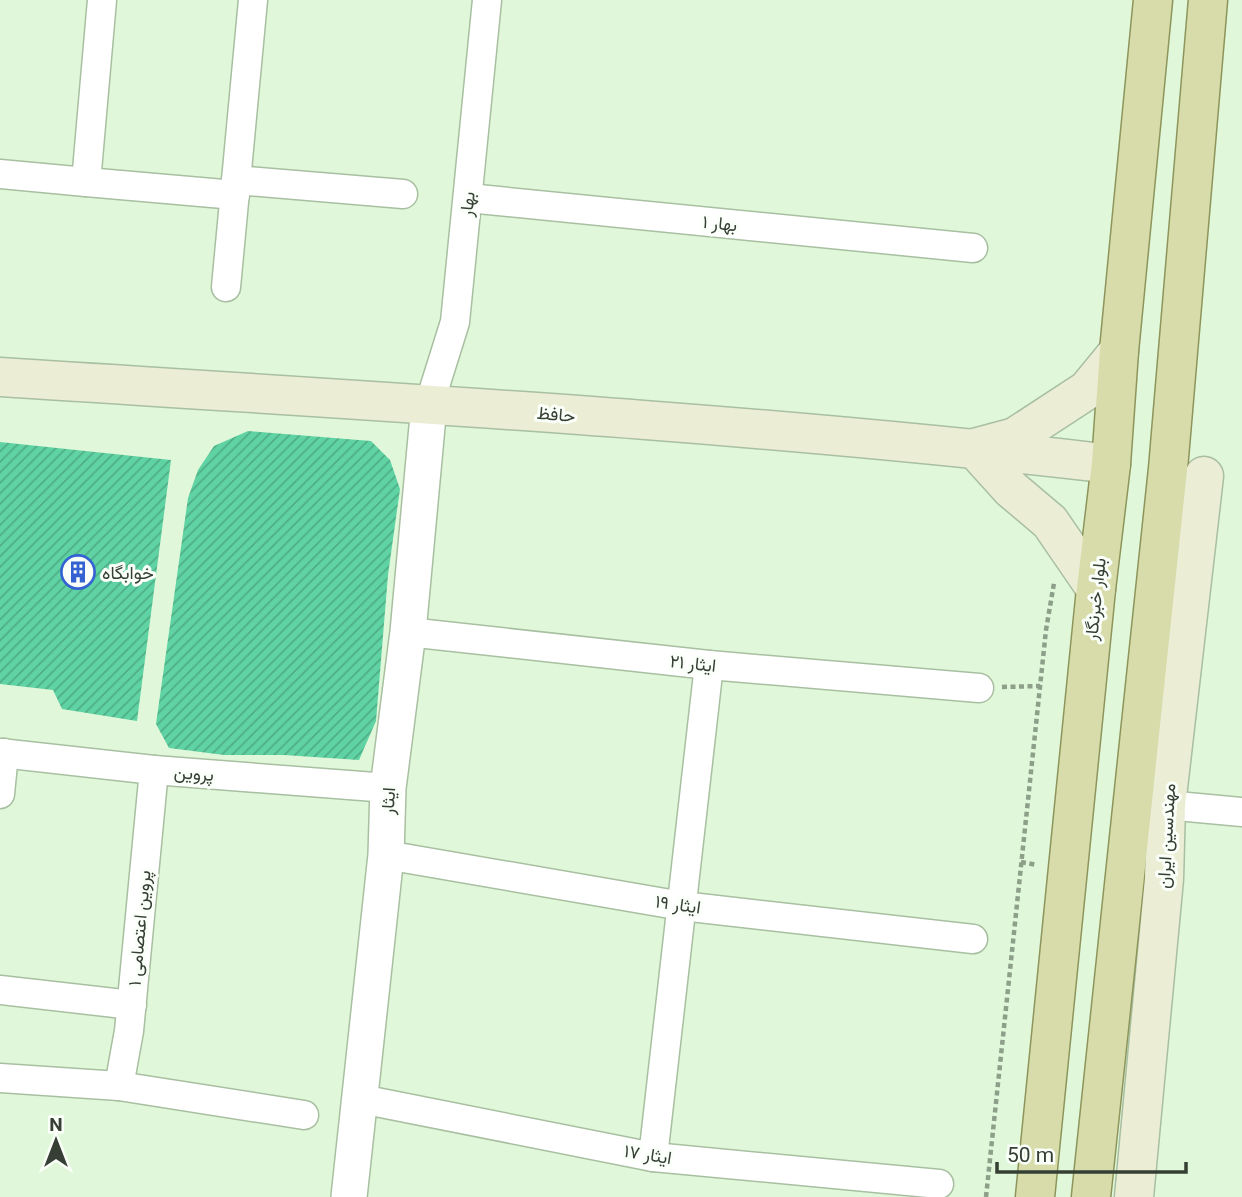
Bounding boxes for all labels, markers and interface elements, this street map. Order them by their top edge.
street label: بهار [455,190,480,219]
street label: بهار ۱ [701,211,738,236]
street label: حافظ [536,402,576,426]
building icon: خوابگاه [59,553,97,591]
street label: بلوار خبرنگار [1080,557,1111,643]
place label: خوابگاه [102,562,154,584]
street label: ایثار ۲۱ [669,650,717,677]
street label: پروین [173,761,215,787]
street label: مهندسین ایران [1153,783,1180,889]
street label: ایثار [377,787,400,816]
street label: پروین اعتصامی ۱ [123,869,157,987]
street label: ایثار ۱۹ [654,890,702,919]
north arrow [21,1106,91,1176]
text: N [49,1113,63,1136]
scale bar [997,1130,1186,1174]
street label: ایثار ۱۷ [623,1140,673,1169]
text: 50 m [1007,1143,1054,1167]

